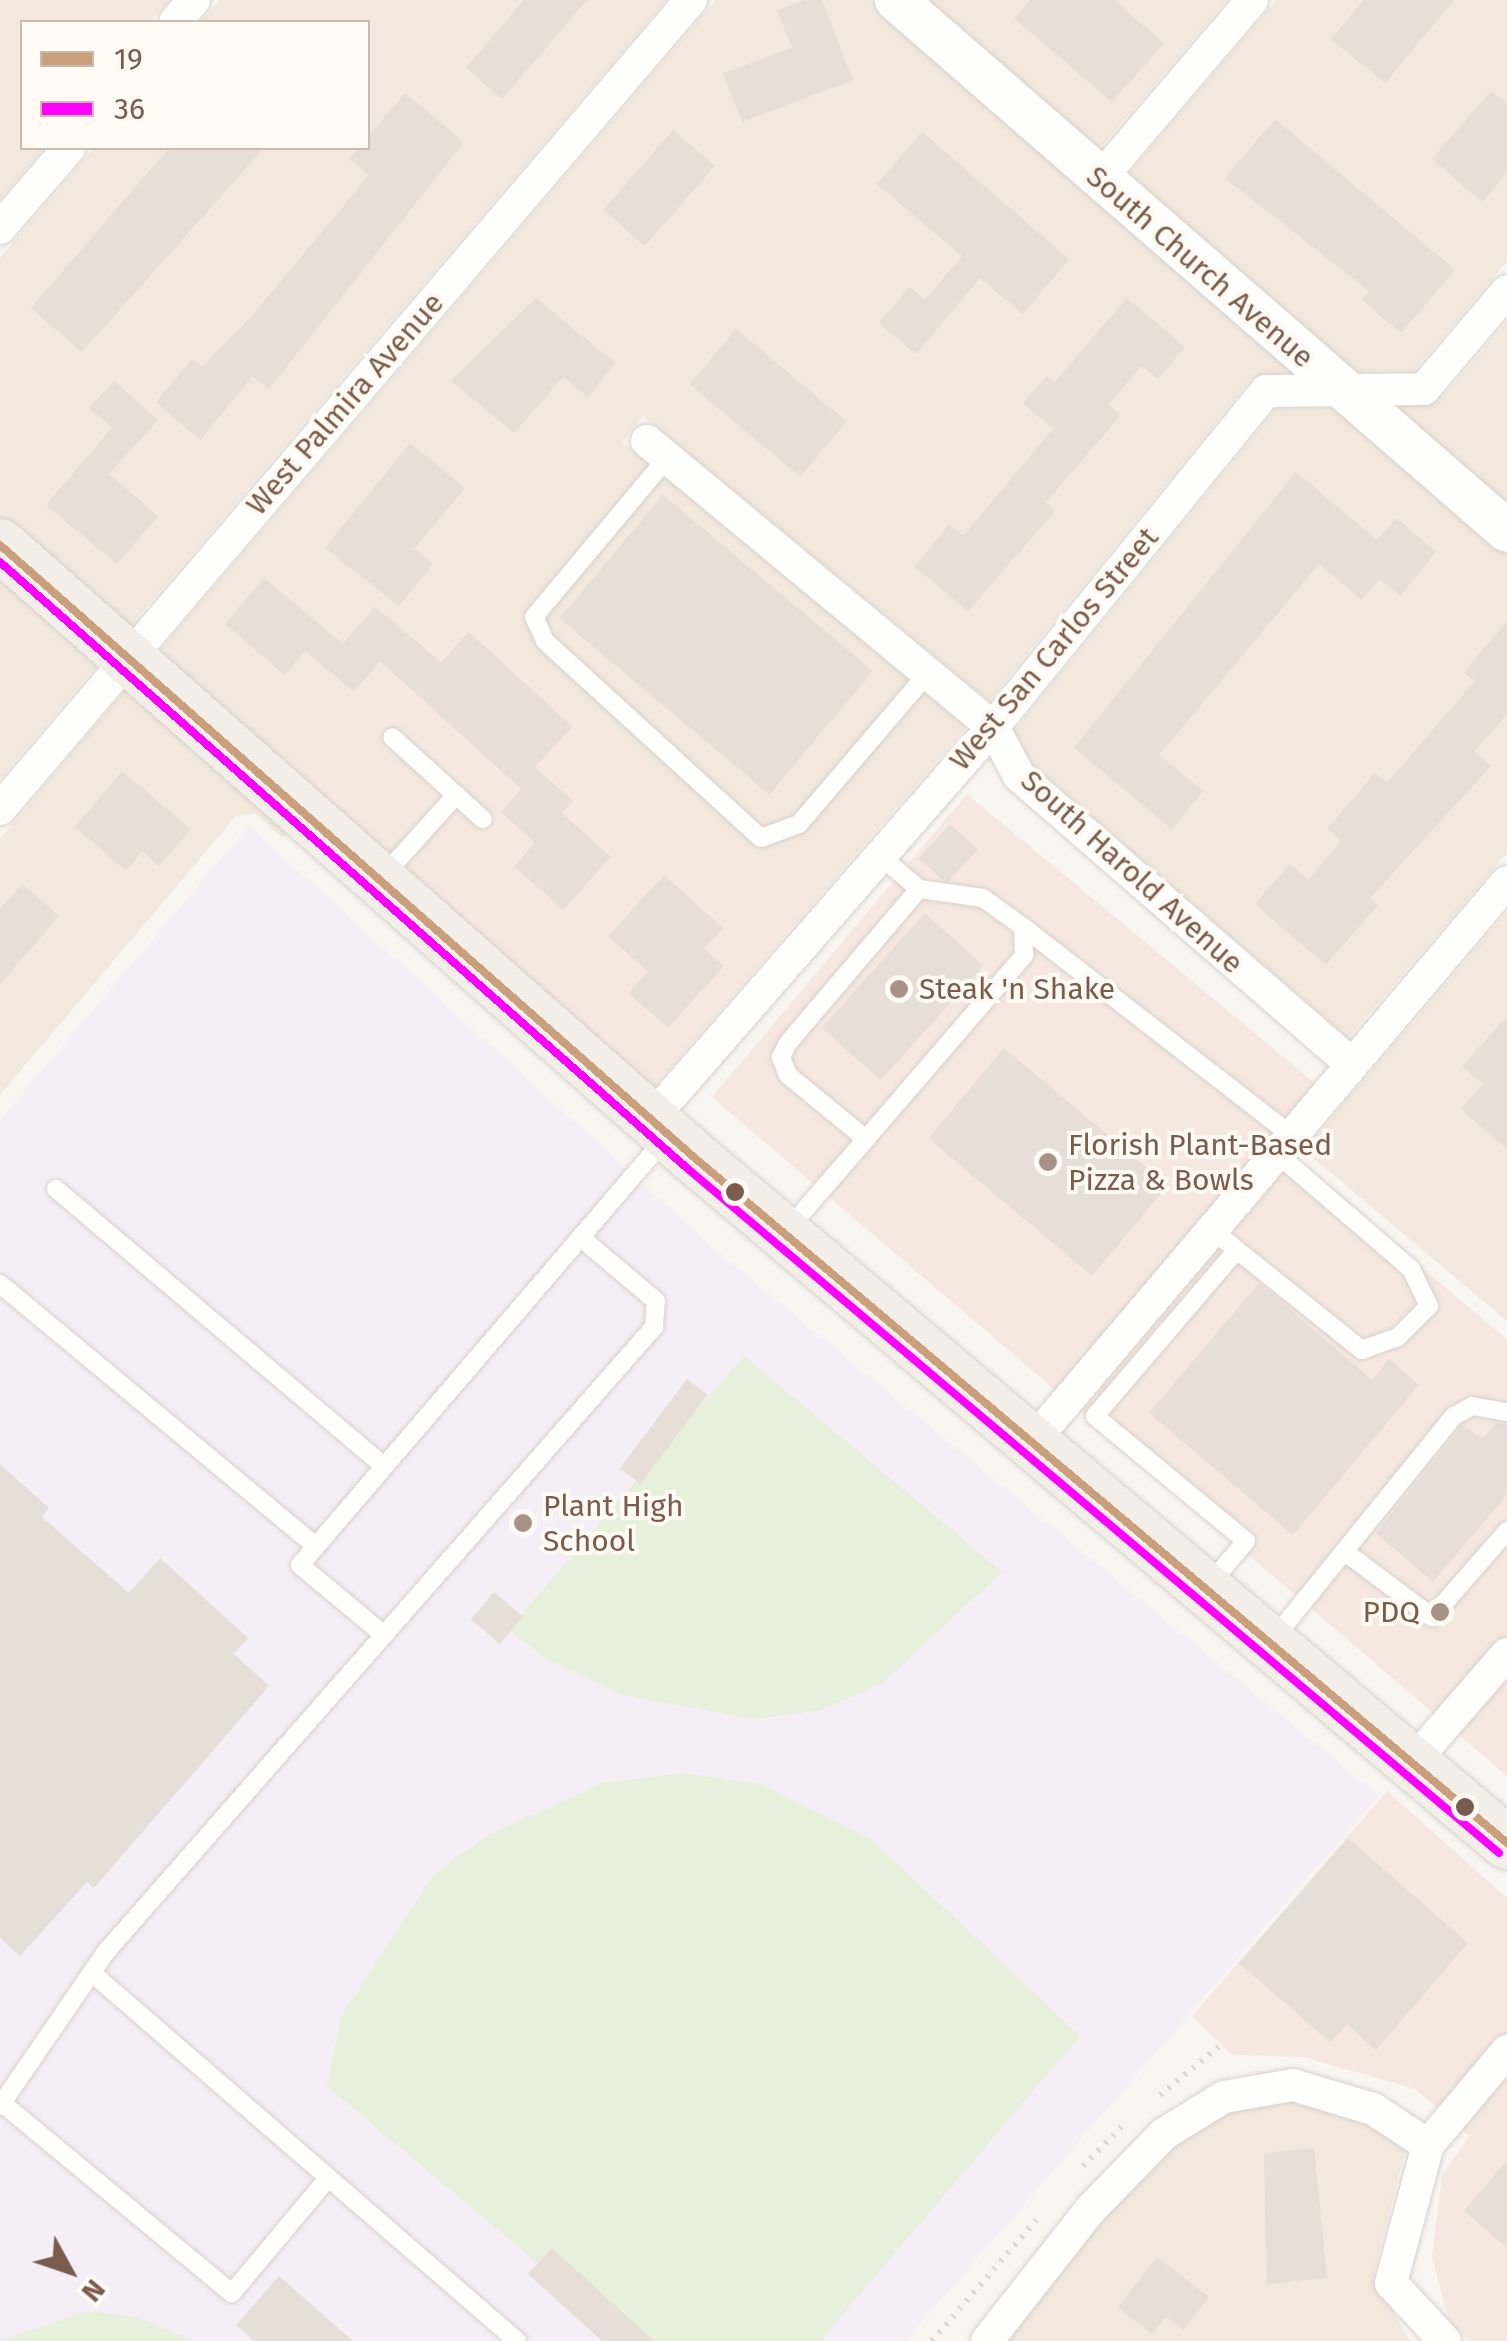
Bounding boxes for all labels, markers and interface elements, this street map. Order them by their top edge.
legend [20,20,370,150]
text: 19 [114,41,143,77]
text: 36 [114,91,145,127]
street label: South Church Avenue [1079,158,1321,376]
street label: West Palmira Avenue [239,285,451,523]
street label: West San Carlos Street [942,520,1166,778]
street label: South Harold Avenue [1013,763,1251,981]
place label: Steak 'n Shake [919,971,1115,1007]
marker: Steak 'n Shake [888,978,910,1000]
place label: Florish Plant-Based Pizza & Bowls [1068,1127,1332,1198]
marker: Florish Plant-Based Pizza & Bowls [1037,1151,1059,1173]
unlabelled marker [725,1182,745,1202]
place label: Plant High School [543,1488,683,1558]
marker: Plant High School [512,1512,534,1534]
place label: PDQ [1363,1594,1420,1630]
marker: PDQ [1429,1601,1451,1623]
unlabelled marker [1455,1797,1475,1817]
north arrow [20,2221,120,2321]
text: N [75,2273,112,2308]

